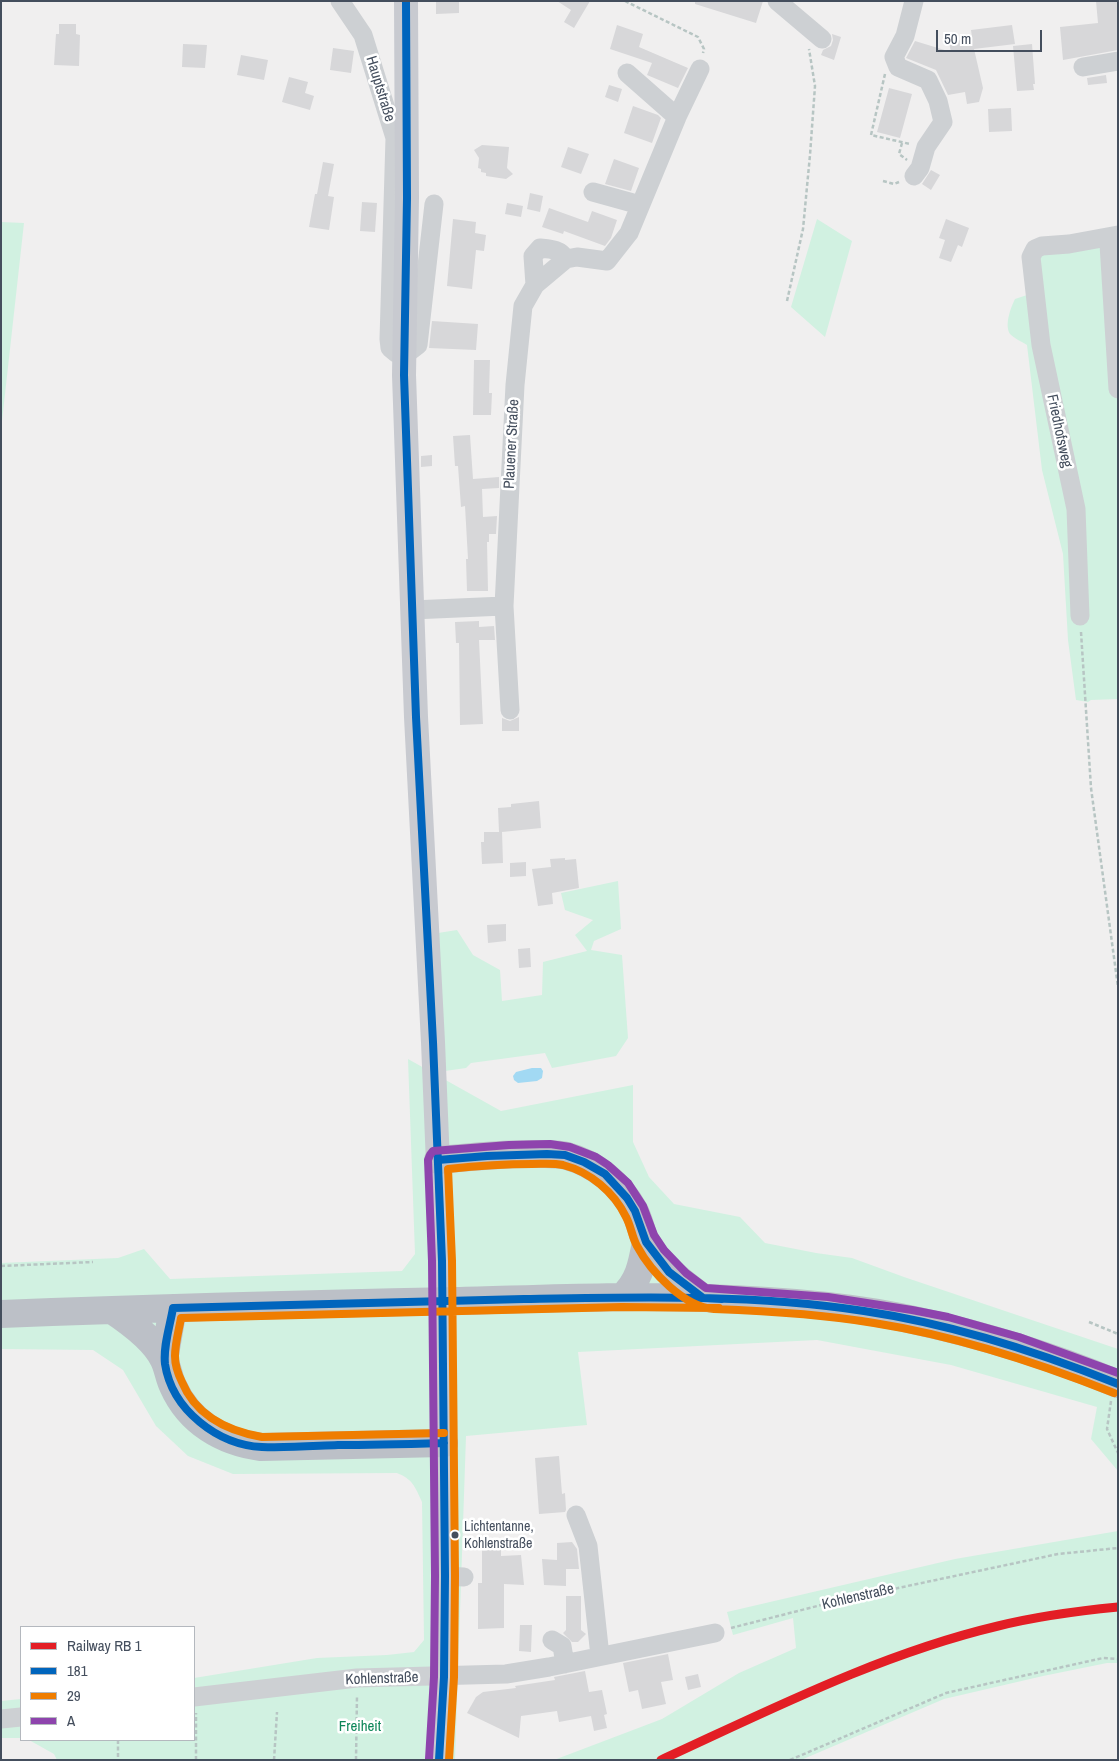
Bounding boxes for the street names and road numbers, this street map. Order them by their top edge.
street label: Hauptstraße [361,54,399,124]
street label: Friedhofsweg [1042,393,1076,469]
street label: Plauener Straße [501,399,523,489]
street label: Kohlenstraße [820,1580,896,1614]
street label: Kohlenstraße [345,1669,419,1689]

